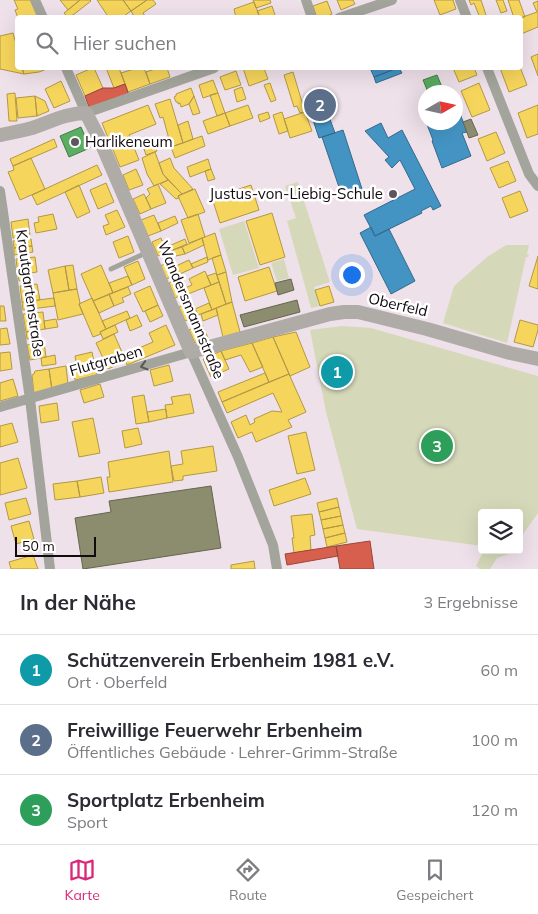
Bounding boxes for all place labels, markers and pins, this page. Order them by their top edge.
pin: 2 [304,86,336,124]
place label: Harlikeneum [85,132,173,151]
marker: Harlikeneum [69,136,81,148]
place label: Justus-von-Liebig-Schule [209,184,383,203]
marker: Justus-von-Liebig-Schule [387,188,399,200]
pin: 1 [321,353,353,391]
pin: 3 [421,427,453,465]

